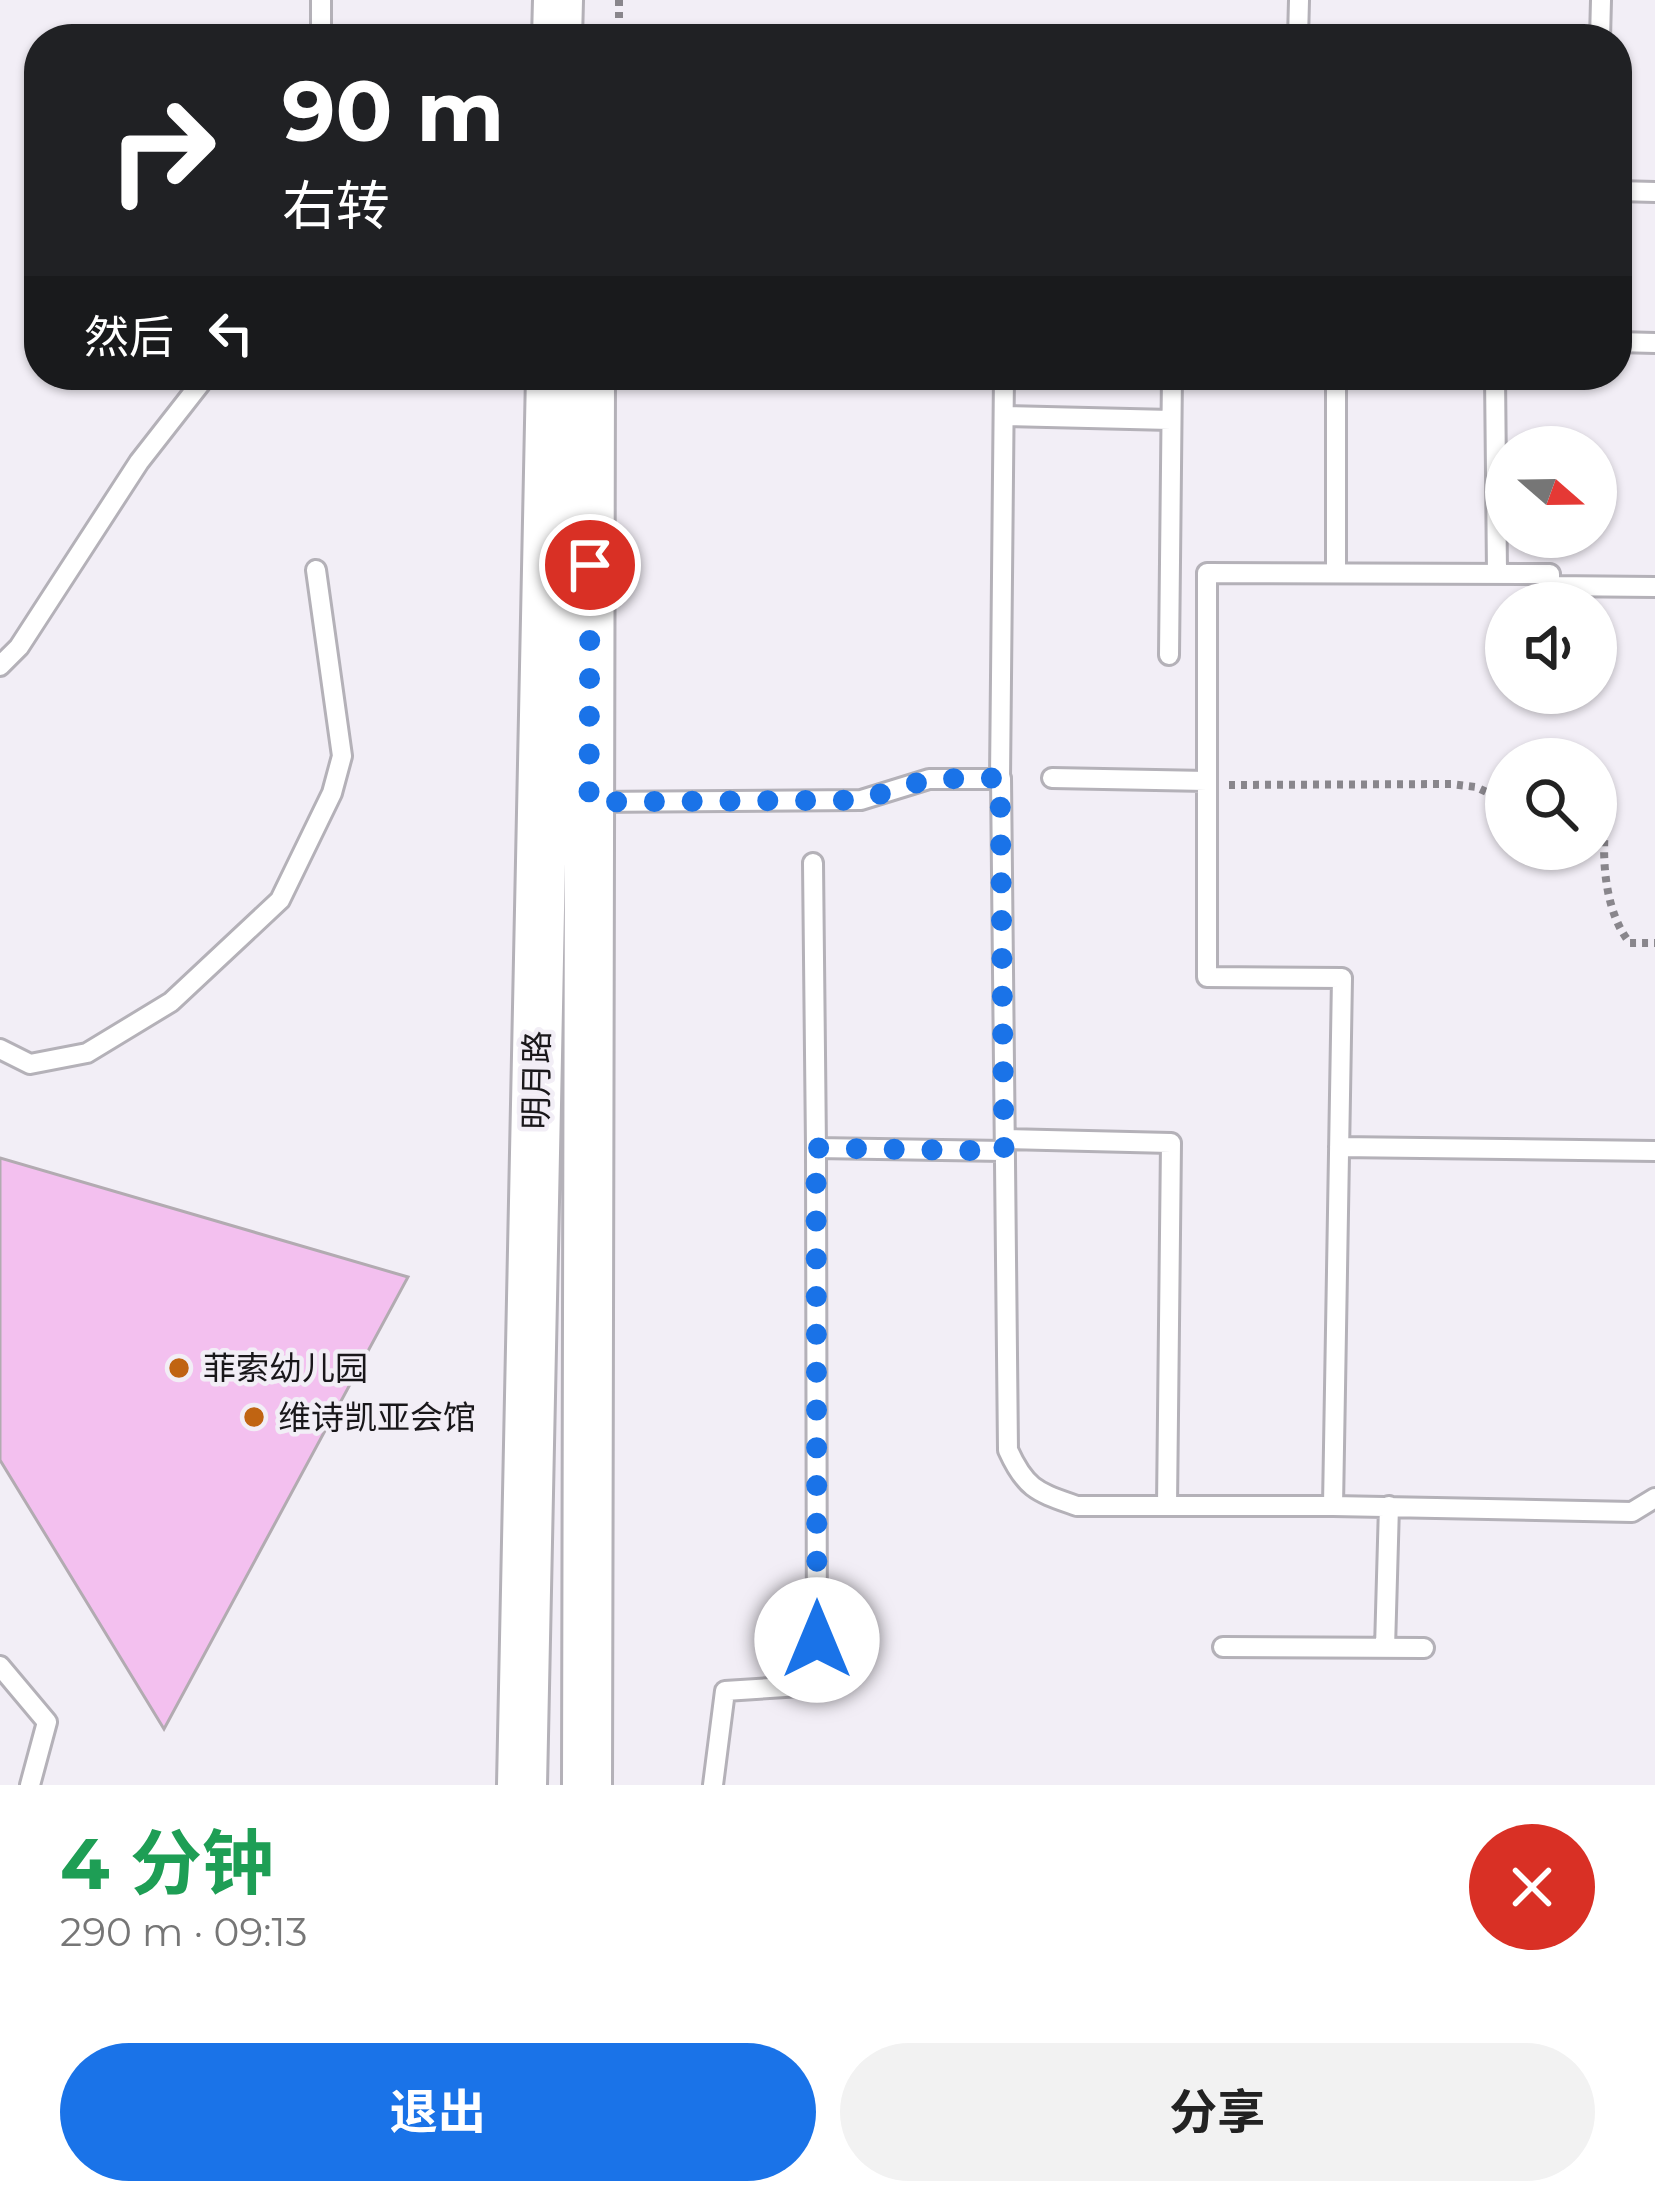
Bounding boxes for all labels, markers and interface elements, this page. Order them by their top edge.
text: 90 m [282,60,504,162]
icon: right [84,72,240,228]
text: 右转 [282,173,390,239]
icon: left [198,300,264,366]
text: 然后 [84,309,174,364]
north arrow [1485,426,1617,558]
map controls [1485,426,1617,870]
pin [539,514,641,616]
icon: arrive [557,532,623,598]
button: sound [1485,582,1617,714]
button: search [1485,738,1617,870]
street label: 明月路 [515,1030,557,1130]
place label: 菲索幼儿园 [203,1348,368,1388]
marker: 菲索幼儿园 [166,1355,192,1381]
place label: 维诗凯亚会馆 [278,1397,476,1437]
marker: 维诗凯亚会馆 [241,1404,267,1430]
position arrow [754,1577,880,1703]
text: 4 分钟 [60,1819,274,1907]
button: close [1469,1824,1595,1950]
text: 290 m · 09:13 [60,1908,308,1956]
button: 退出 [60,2043,816,2181]
button: 分享 [840,2043,1595,2181]

